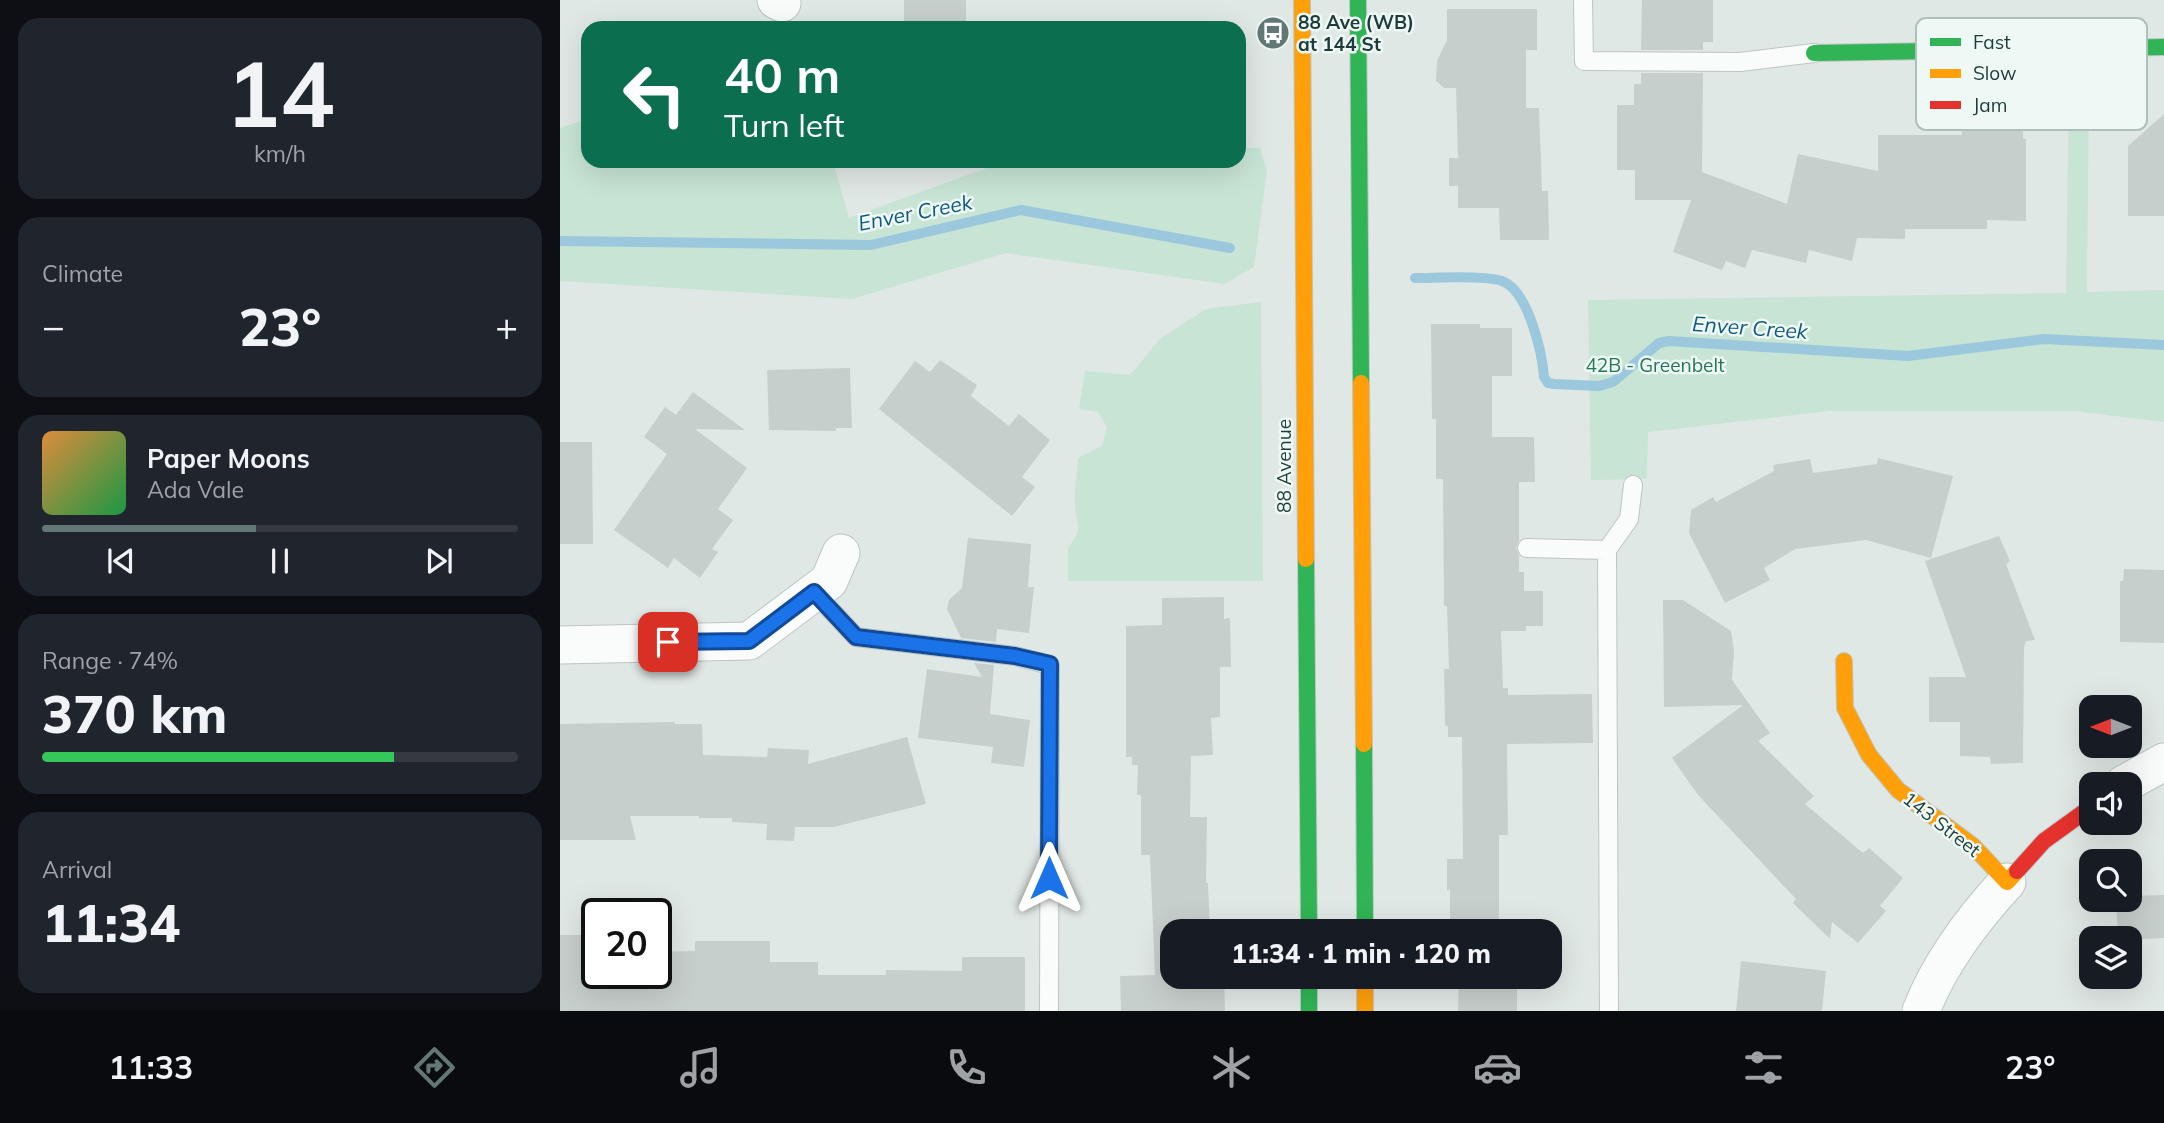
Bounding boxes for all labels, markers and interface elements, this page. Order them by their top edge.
place label: 88 Ave (WB) at 144 St [1298,10,1414,56]
bus stop icon: 88 Ave (WB) at 144 St [1254,14,1292,52]
legend [1916,18,2147,130]
text: Fast [1973,30,2011,54]
text: 14 [225,36,335,150]
text: 40 m [724,44,840,105]
icon: left [609,49,700,140]
text: Slow [1973,61,2017,85]
text: Jam [1973,93,2007,117]
text: Turn left [724,105,844,145]
text: km/h [254,139,306,168]
water label: Enver Creek [856,188,975,236]
text: Climate [42,259,123,288]
text: 23° [239,294,321,359]
text: − [42,302,65,350]
text: + [495,302,518,350]
water label: Enver Creek [1691,310,1810,344]
park label: 42B - Greenbelt [1585,353,1725,377]
street label: 88 Avenue [1272,419,1296,513]
text: Paper Moons [147,442,310,475]
text: Ada Vale [147,475,244,504]
icon: previous [102,542,140,580]
icon: pause [261,542,299,580]
icon: next [420,542,458,580]
pin [638,612,698,672]
icon: arrive [649,623,687,661]
text: Range · 74% [42,646,178,675]
text: 370 km [42,681,227,746]
north arrow [2079,695,2142,758]
map controls [2079,695,2142,989]
button: sound [2079,772,2142,835]
street label: 143 Street [1898,786,1986,862]
position arrow [1012,841,1086,915]
button: search [2079,849,2142,912]
text: Arrival [42,855,112,884]
text: 11:34 [42,890,180,955]
speed limit sign: 20 [581,898,672,989]
button: layers [2079,926,2142,989]
text: 11:34 · 1 min · 120 m [1231,937,1491,970]
icon: directions [410,1043,459,1092]
icon: music [676,1043,725,1092]
icon: phone [942,1043,991,1092]
icon: climate [1207,1043,1256,1092]
icon: car [1473,1043,1522,1092]
icon: filters [1739,1043,1788,1092]
text: 11:33 [108,1047,193,1087]
text: 23° [2005,1047,2055,1087]

